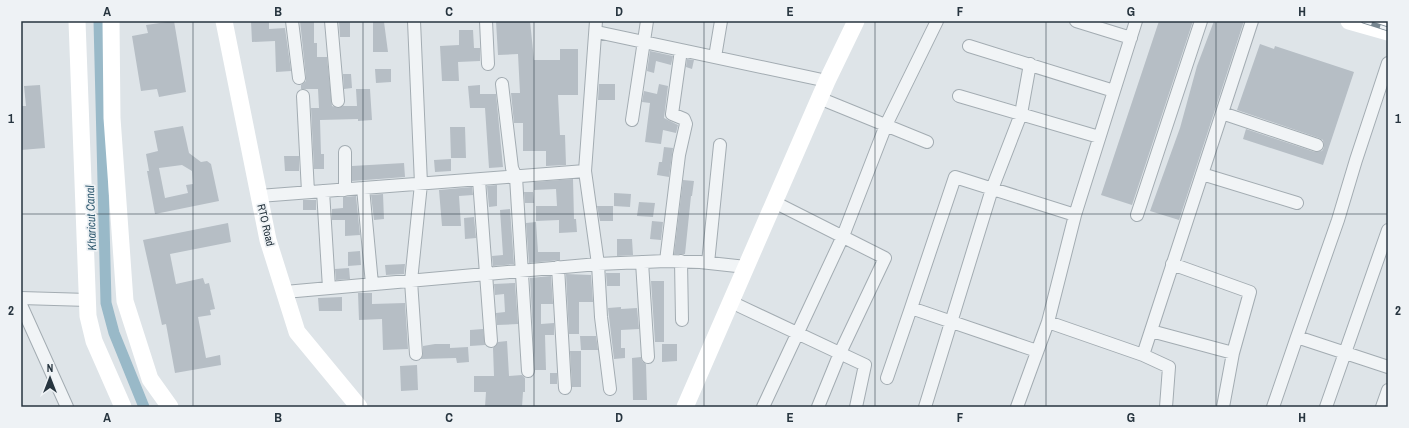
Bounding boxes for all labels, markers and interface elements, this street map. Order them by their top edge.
text: A [103,3,111,20]
text: B [274,3,282,20]
text: C [445,3,453,20]
text: D [615,3,623,20]
text: E [786,3,794,20]
text: F [957,3,964,20]
text: G [1127,3,1135,20]
text: H [1298,3,1306,20]
text: 1 [8,110,14,127]
text: 1 [1395,110,1401,127]
water label: Kharicut Canal [82,184,100,251]
street label: RTO Road [254,203,278,247]
text: 2 [8,302,14,319]
text: 2 [1395,302,1401,319]
north arrow [30,358,70,398]
text: N [47,361,53,375]
text: A [103,409,111,426]
text: B [274,409,282,426]
text: C [445,409,453,426]
text: D [615,409,623,426]
text: E [786,409,794,426]
text: F [957,409,964,426]
text: G [1127,409,1135,426]
text: H [1298,409,1306,426]

